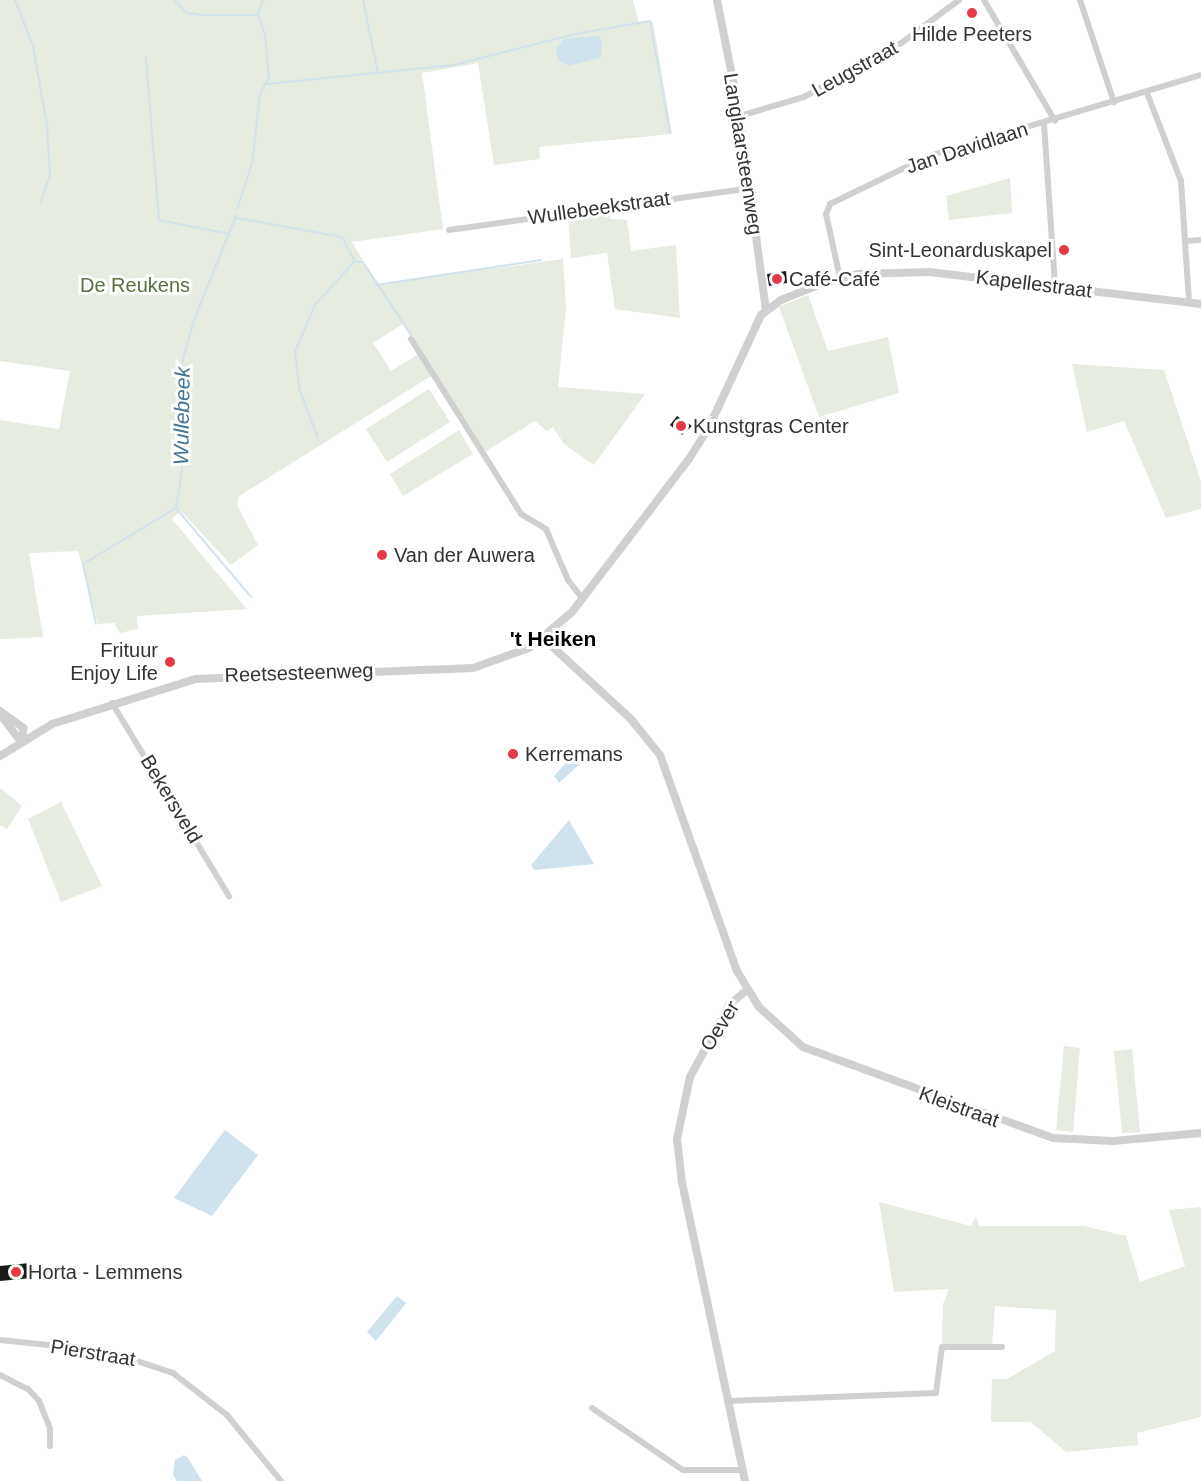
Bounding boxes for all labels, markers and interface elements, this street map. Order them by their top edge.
marker: Hilde Peeters [965,6,979,20]
place label: Hilde Peeters [912,22,1032,46]
street label: Leugstraat [808,36,902,102]
street label: Langlaarsteenweg [718,71,768,237]
street label: Jan Davidlaan [903,117,1031,179]
street label: Wullebeekstraat [527,186,671,230]
place label: Sint-Leonarduskapel [869,238,1052,262]
marker: Sint-Leonarduskapel [1057,243,1071,257]
street label: Kapellestraat [975,265,1093,303]
place label: Café-Café [789,267,880,291]
marker: Café-Café [770,272,784,286]
park label: De Reukens [80,273,190,297]
water label: Wullebeek [169,367,195,465]
place label: Kunstgras Center [693,414,849,438]
marker: Kunstgras Center [674,419,688,433]
place label: Van der Auwera [394,543,536,567]
marker: Van der Auwera [375,548,389,562]
district label: 't Heiken [510,626,596,652]
place label: Frituur Enjoy Life [70,638,158,685]
marker: Frituur Enjoy Life [163,655,177,669]
street label: Reetsesteenweg [224,658,374,688]
place label: Kerremans [525,742,623,766]
marker: Kerremans [506,747,520,761]
street label: Bekersveld [135,750,207,848]
street label: Oever [695,997,745,1055]
street label: Kleistraat [916,1081,1002,1133]
place label: Horta - Lemmens [28,1260,182,1284]
marker: Horta - Lemmens [9,1265,23,1279]
street label: Pierstraat [49,1334,137,1372]

